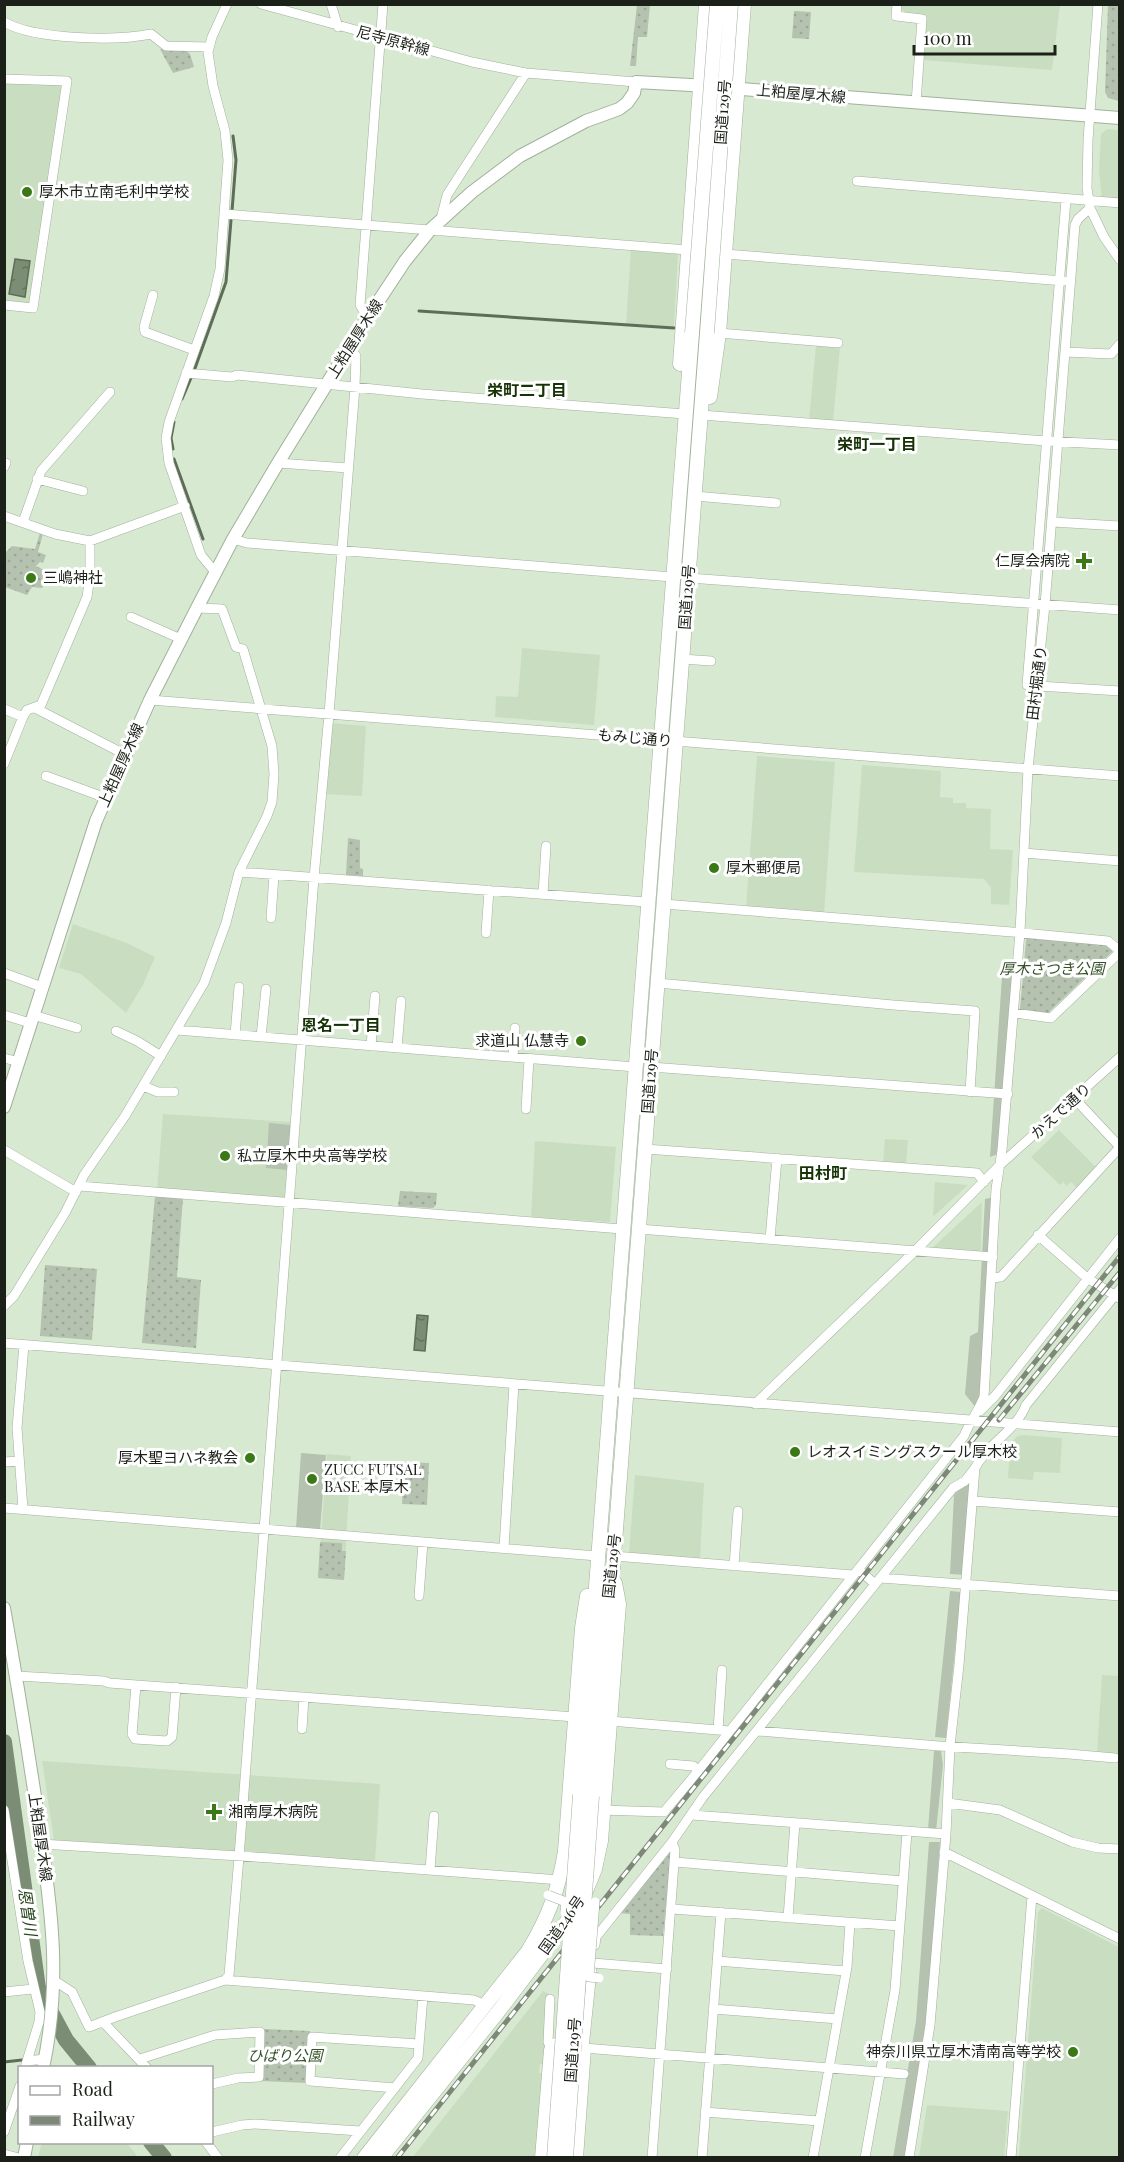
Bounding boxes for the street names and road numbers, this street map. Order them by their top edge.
street label: 尼寺原幹線 [354,21,432,59]
street label: 国道129号 [710,79,734,145]
street label: 上粕屋厚木線 [755,79,847,107]
street label: 上粕屋厚木線 [322,295,386,382]
street label: 国道129号 [674,564,698,630]
street label: 田村堀通り [1022,644,1051,721]
street label: 上粕屋厚木線 [93,719,148,810]
street label: もみじ通り [597,724,673,750]
street label: 国道129号 [637,1048,661,1114]
street label: かえで通り [1026,1078,1095,1143]
street label: 国道129号 [598,1532,624,1599]
street label: 上粕屋厚木線 [25,1791,57,1883]
street label: 国道246号 [534,1891,589,1958]
street label: 国道129号 [560,2017,584,2083]

